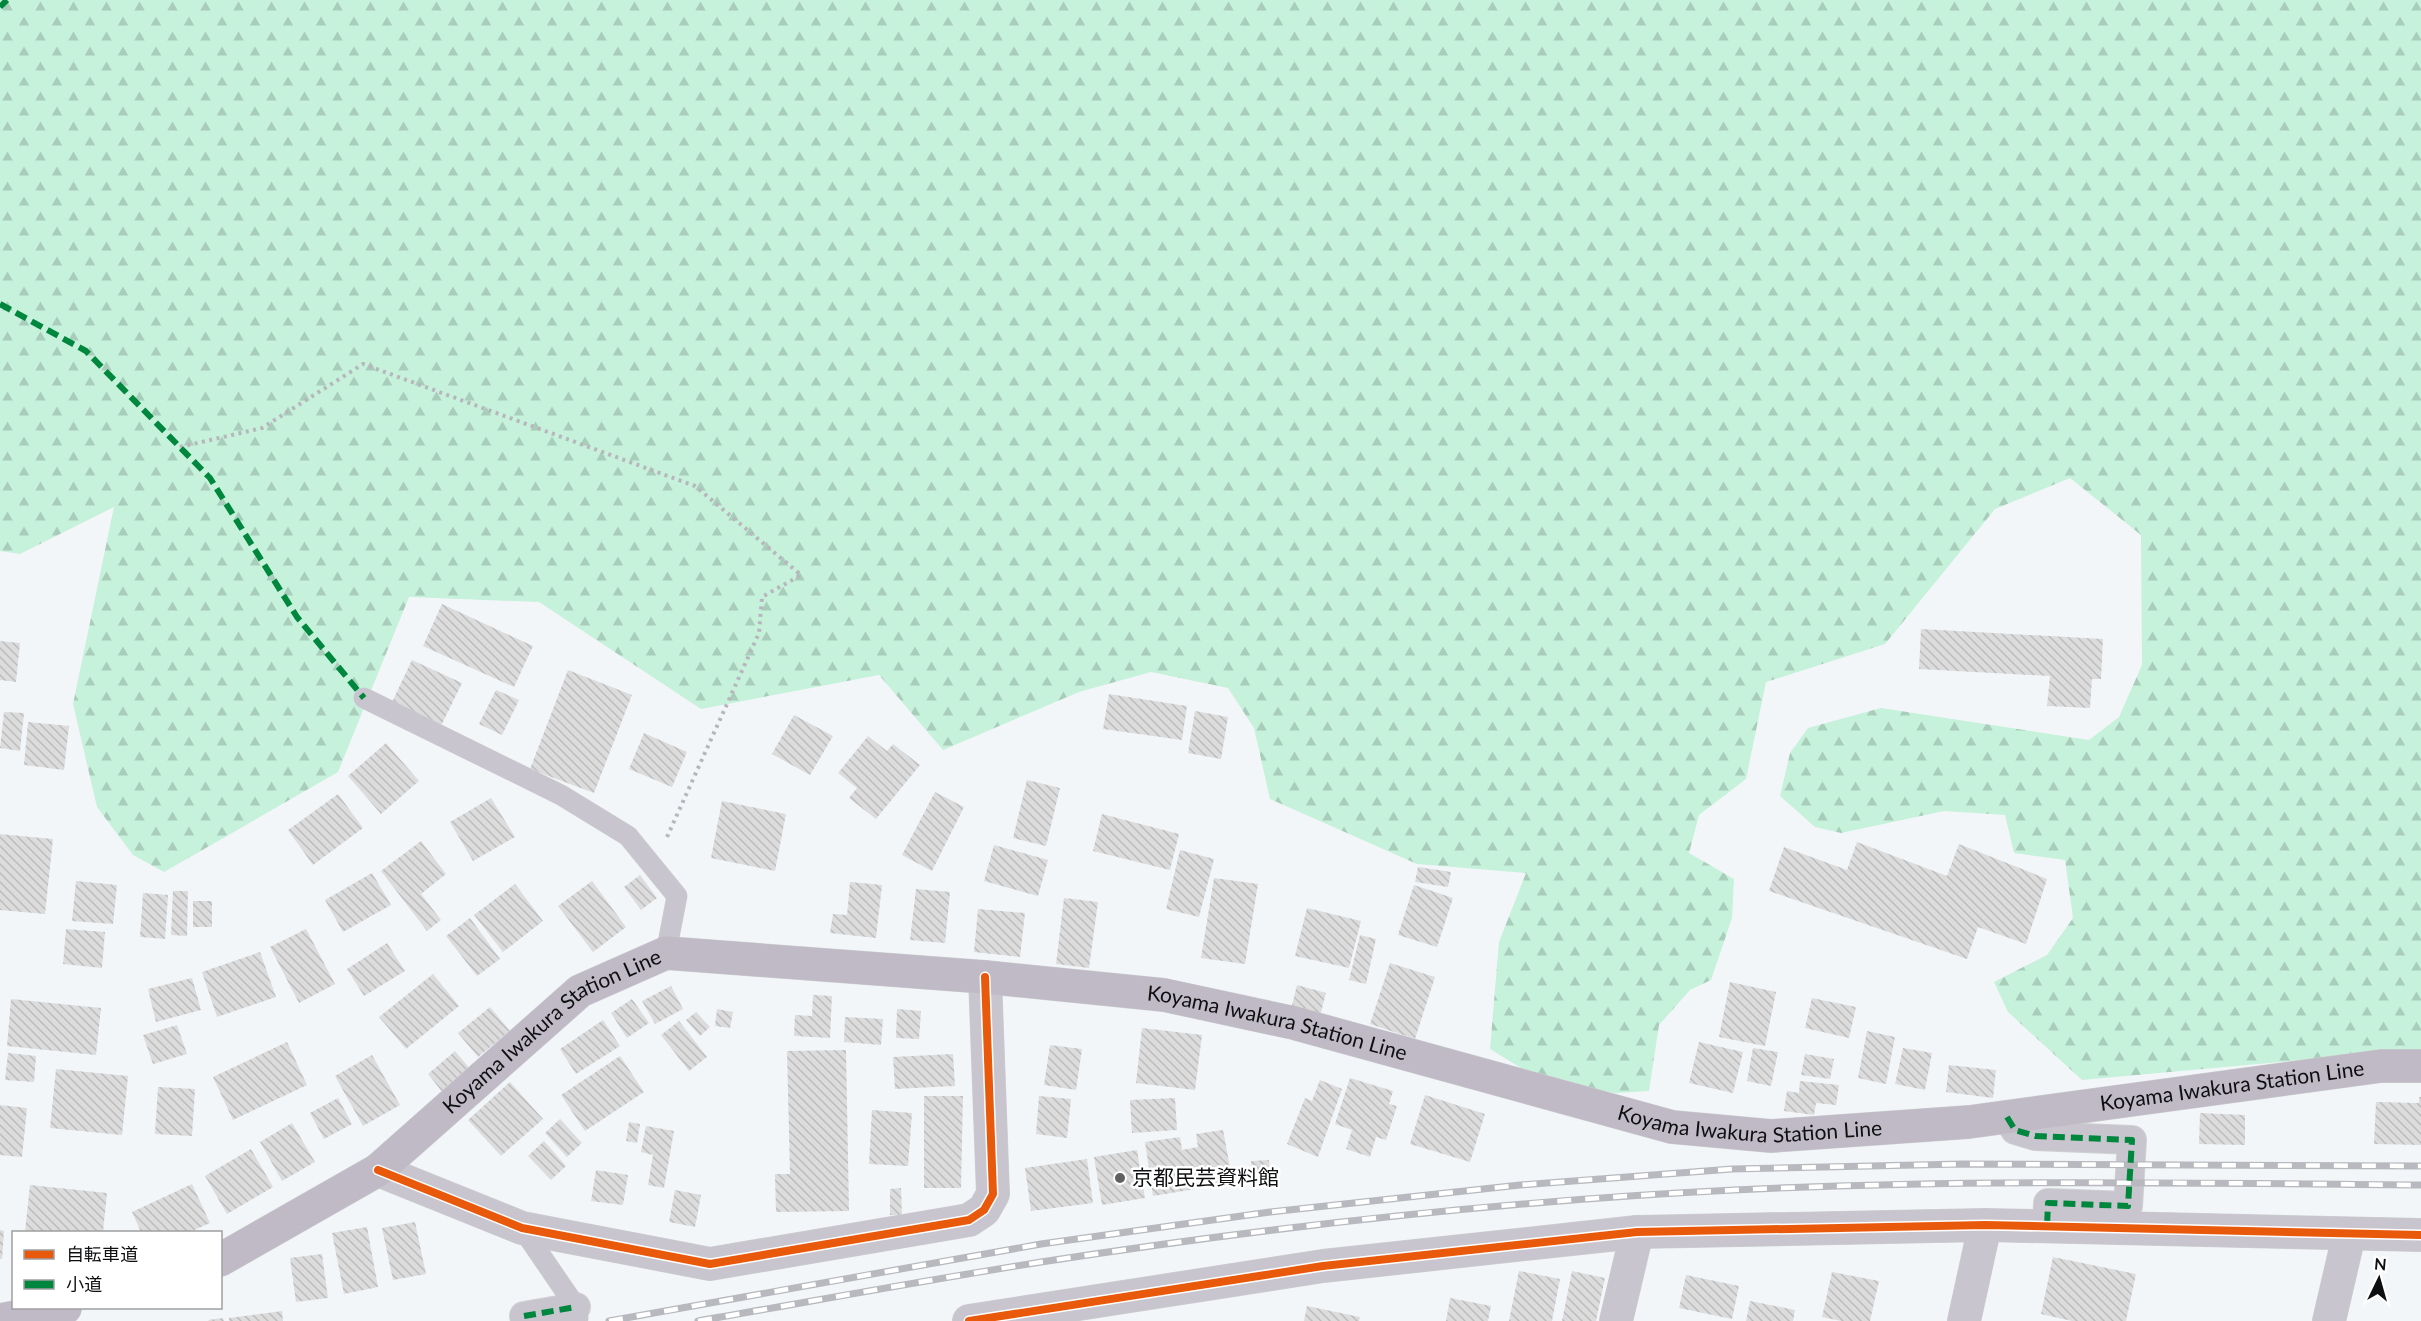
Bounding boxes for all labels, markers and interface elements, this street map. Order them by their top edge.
street label: Koyama Iwakura Station Line [437,943,664,1118]
street label: Koyama Iwakura Station Line [1146,979,1410,1065]
street label: Koyama Iwakura Station Line [2098,1054,2366,1115]
street label: Koyama Iwakura Station Line [1615,1099,1883,1147]
place label: 京都民芸資料館 [1132,1164,1279,1189]
marker: 京都民芸資料館 [1113,1171,1127,1185]
legend [12,1231,222,1309]
text: 自転車道 [66,1243,138,1265]
north arrow [2349,1249,2409,1309]
text: N [2373,1254,2387,1274]
text: 小道 [66,1273,102,1295]

